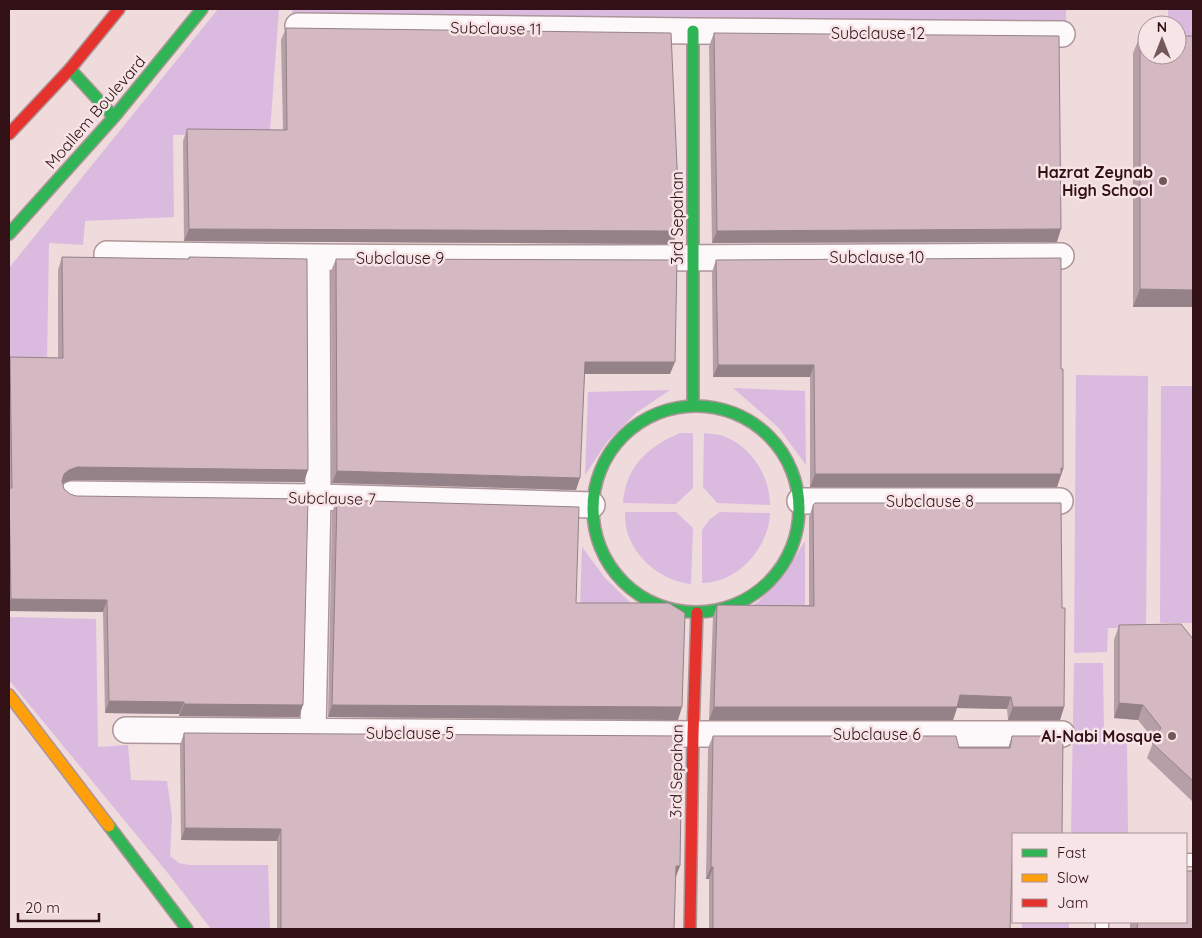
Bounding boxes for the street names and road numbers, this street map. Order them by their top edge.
street label: Subclause 11 [450,17,542,39]
street label: Subclause 12 [831,23,925,43]
street label: Moallem Boulevard [41,51,149,173]
street label: 3rd Sepahan [667,171,687,265]
street label: Subclause 10 [830,247,924,267]
street label: Subclause 9 [356,248,444,268]
street label: Subclause 7 [288,487,376,509]
street label: Subclause 8 [886,491,974,511]
street label: Subclause 5 [366,723,454,743]
street label: 3rd Sepahan [665,724,687,818]
street label: Subclause 6 [833,724,921,744]

